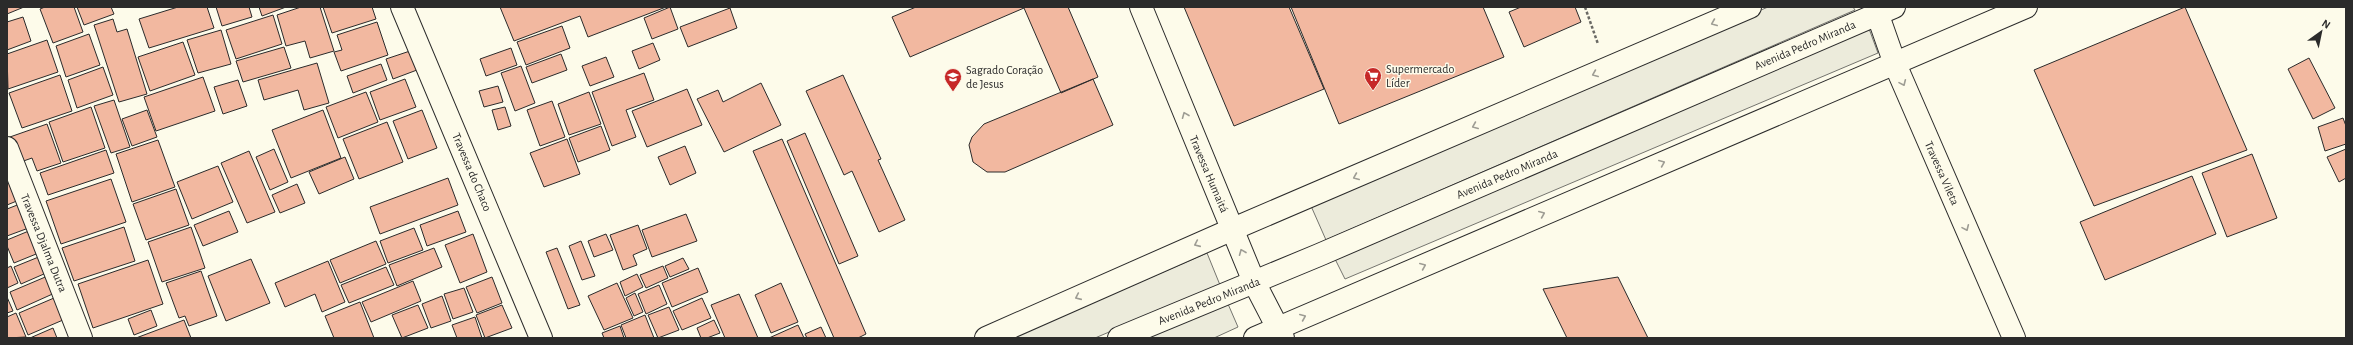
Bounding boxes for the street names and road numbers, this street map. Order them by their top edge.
street label: Avenida Pedro Miranda [1753,18,1858,72]
street label: Travessa do Chaco [450,131,494,213]
street label: Travessa Humaitá [1187,134,1231,215]
street label: Travessa Vileta [1923,139,1962,207]
street label: Avenida Pedro Miranda [1455,147,1560,201]
street label: Travessa Djalma Dutra [18,192,69,295]
street label: Avenida Pedro Miranda [1156,275,1262,327]

